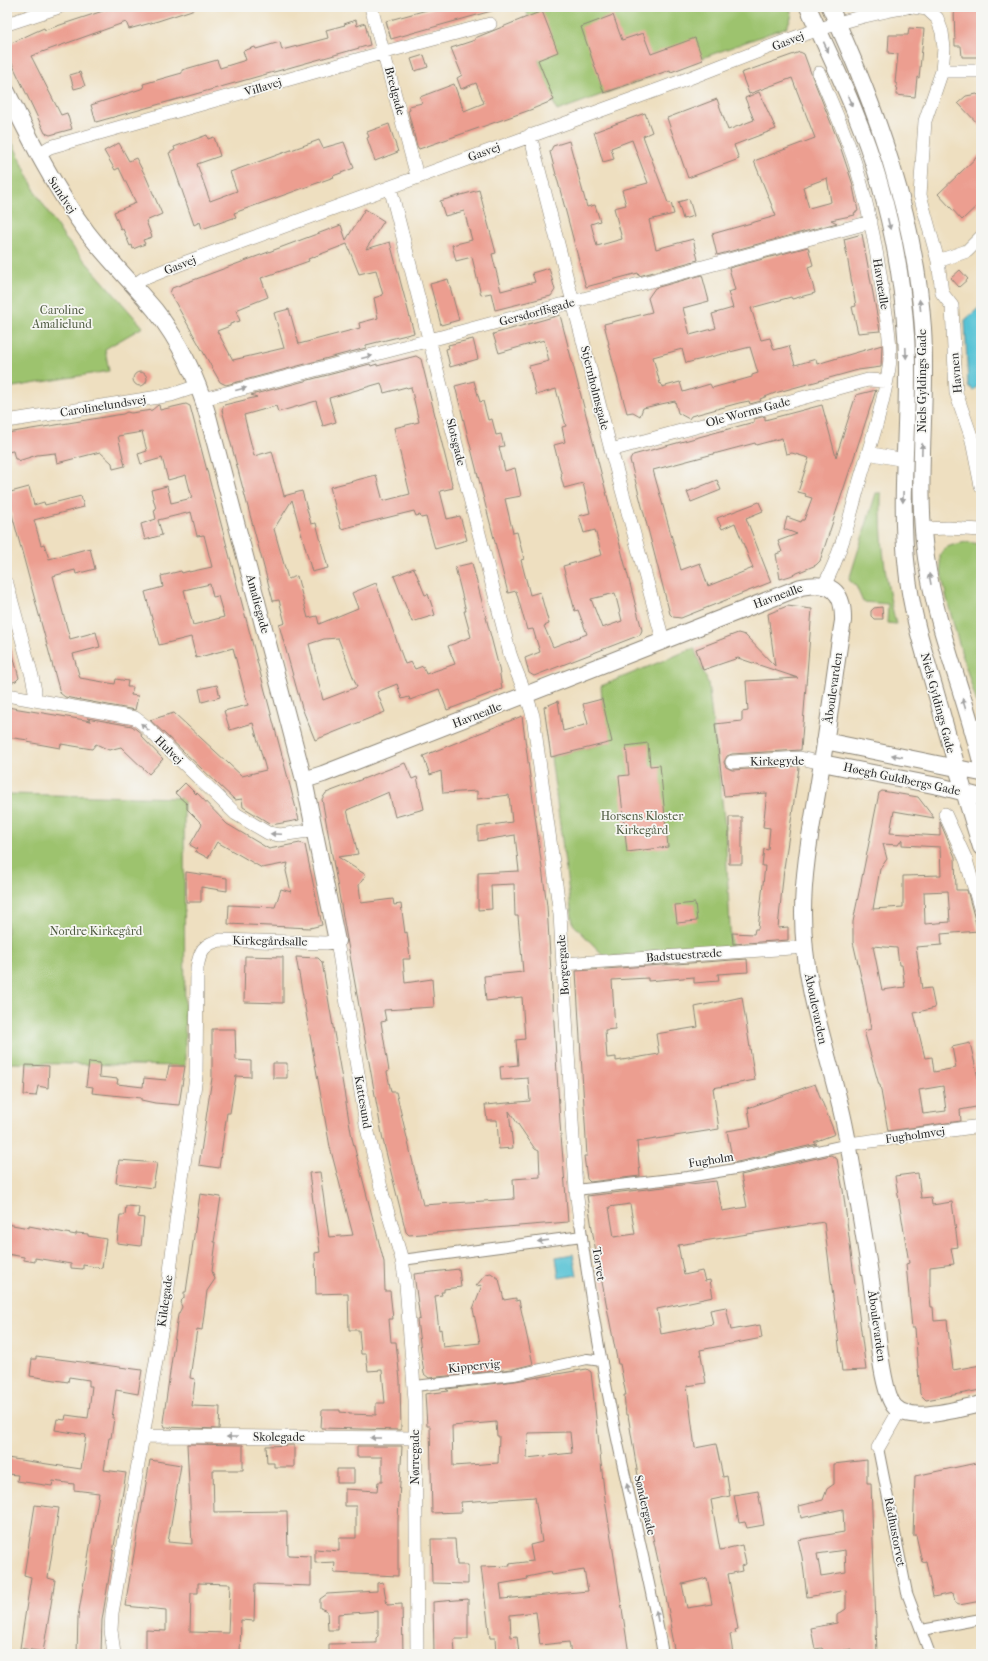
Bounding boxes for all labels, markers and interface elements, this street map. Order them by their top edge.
street label: Gasvej [770,29,806,53]
one-way arrow [823,41,829,53]
street label: Bredgade [382,65,408,117]
street label: Villavej [242,75,283,99]
one-way arrow [847,95,853,106]
street label: Gasvej [466,140,502,164]
street label: Sundvej [45,174,79,216]
one-way arrow [887,218,893,230]
street label: Gasvej [162,253,198,277]
street label: Havnealle [870,257,892,311]
street label: Gersdorffsgade [498,295,576,329]
one-way arrow [917,299,923,312]
park label: Caroline Amalielund [31,303,92,331]
street label: Niels Gyldings Gade [915,329,929,433]
street label: Stjernholmsgade [578,344,612,432]
one-way arrow [903,347,910,359]
street label: Havnen [947,352,965,394]
one-way arrow [361,353,373,359]
one-way arrow [235,386,247,392]
street label: Carolinelundsvej [59,392,147,420]
street label: Ole Worms Gade [704,394,792,430]
street label: Slotsgade [443,417,469,467]
one-way arrow [918,443,925,455]
one-way arrow [900,491,906,504]
street label: Amaliegade [243,572,273,635]
one-way arrow [927,573,933,585]
street label: Havnealle [751,581,805,611]
street label: Åboulevarden [820,651,845,725]
street label: Niels Gyldings Gade [918,651,958,755]
one-way arrow [961,698,967,710]
street label: Havnealle [450,699,504,731]
one-way arrow [140,722,150,731]
street label: Hulvej [152,733,186,767]
one-way arrow [890,752,903,758]
street label: Kirkegyde [750,754,804,768]
street label: Høegh Guldbergs Gade [842,760,962,798]
park label: Horsens Kloster Kirkegård [601,809,684,837]
one-way arrow [270,831,283,837]
park label: Nordre Kirkegård [50,924,143,938]
street label: Kirkegårdsalle [232,933,308,949]
street label: Borgergade [554,934,572,996]
street label: Badstuestræde [646,945,723,965]
street label: Åboulevarden [801,971,831,1046]
street label: Kattesund [351,1074,375,1130]
street label: Fugholmvej [884,1124,946,1146]
street label: Fugholm [687,1150,735,1170]
one-way arrow [537,1238,549,1244]
street label: Torvet [589,1246,609,1283]
street label: Kildegade [154,1274,176,1328]
street label: Åboulevarden [865,1288,890,1363]
street label: Kippervig [447,1356,501,1376]
street label: Nørregade [408,1429,422,1485]
street label: Skolegade [253,1430,305,1444]
one-way arrow [225,1434,238,1440]
one-way arrow [369,1435,382,1441]
street label: Søndergade [631,1474,659,1536]
one-way arrow [625,1483,631,1495]
street label: Rådhustorvet [881,1496,909,1568]
one-way arrow [653,1609,659,1622]

